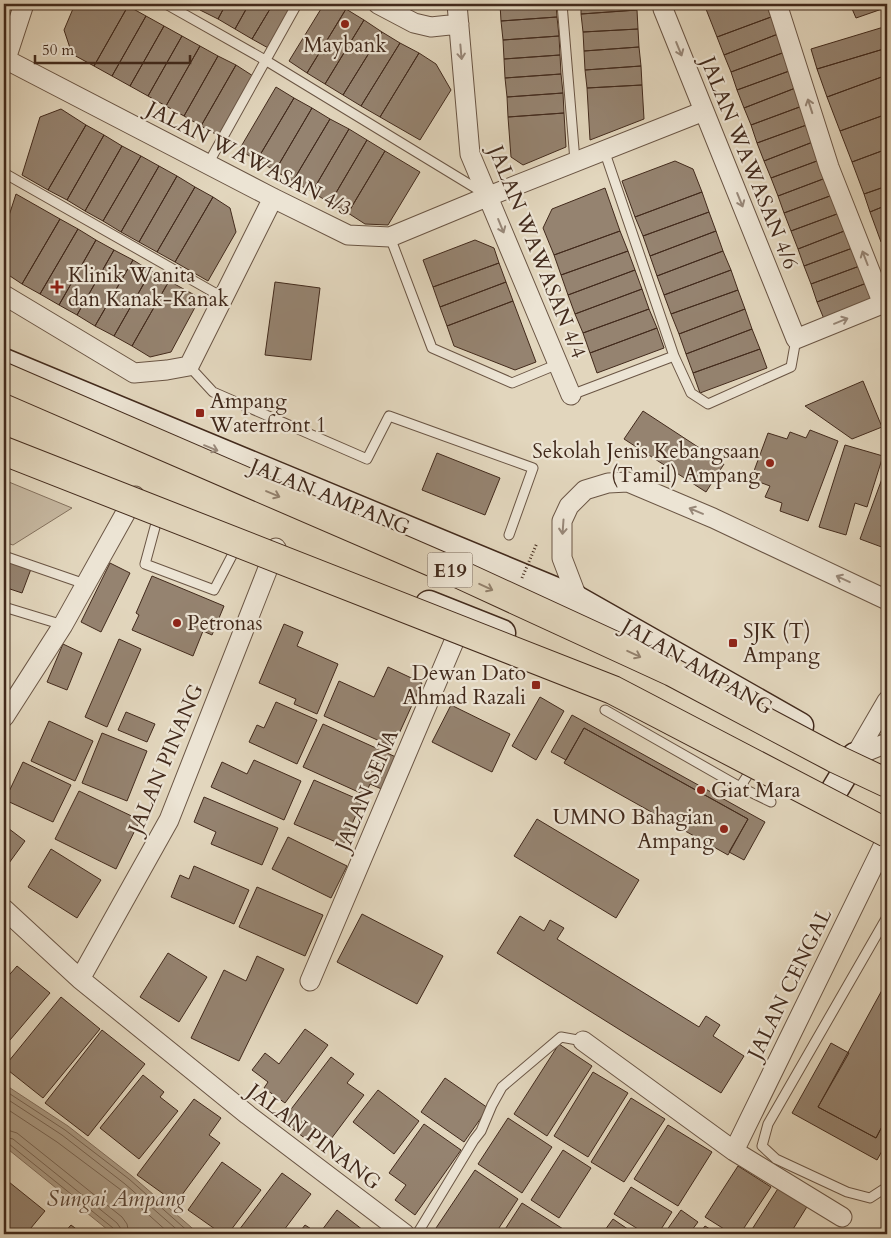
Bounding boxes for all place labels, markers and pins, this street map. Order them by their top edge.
marker: Maybank [339,18,351,30]
place label: Maybank [303,31,387,60]
place label: Klinik Wanita dan Kanak-Kanak [68,261,230,314]
marker: Klinik Wanita dan Kanak-Kanak [50,280,64,294]
place label: Ampang Waterfront 1 [209,387,326,440]
marker: Ampang Waterfront 1 [194,407,206,419]
place label: Sekolah Jenis Kebangsaan (Tamil) Ampang [532,437,760,490]
marker: Sekolah Jenis Kebangsaan (Tamil) Ampang [764,457,776,469]
place label: Petronas [187,609,263,638]
marker: Petronas [171,617,183,629]
place label: SJK (T) Ampang [743,617,820,670]
marker: SJK (T) Ampang [727,637,739,649]
place label: Dewan Dato Ahmad Razali [403,659,526,712]
marker: Dewan Dato Ahmad Razali [530,679,542,691]
place label: Giat Mara [711,776,800,805]
marker: Giat Mara [695,784,707,796]
place label: UMNO Bahagian Ampang [553,803,714,856]
marker: UMNO Bahagian Ampang [718,823,730,835]

